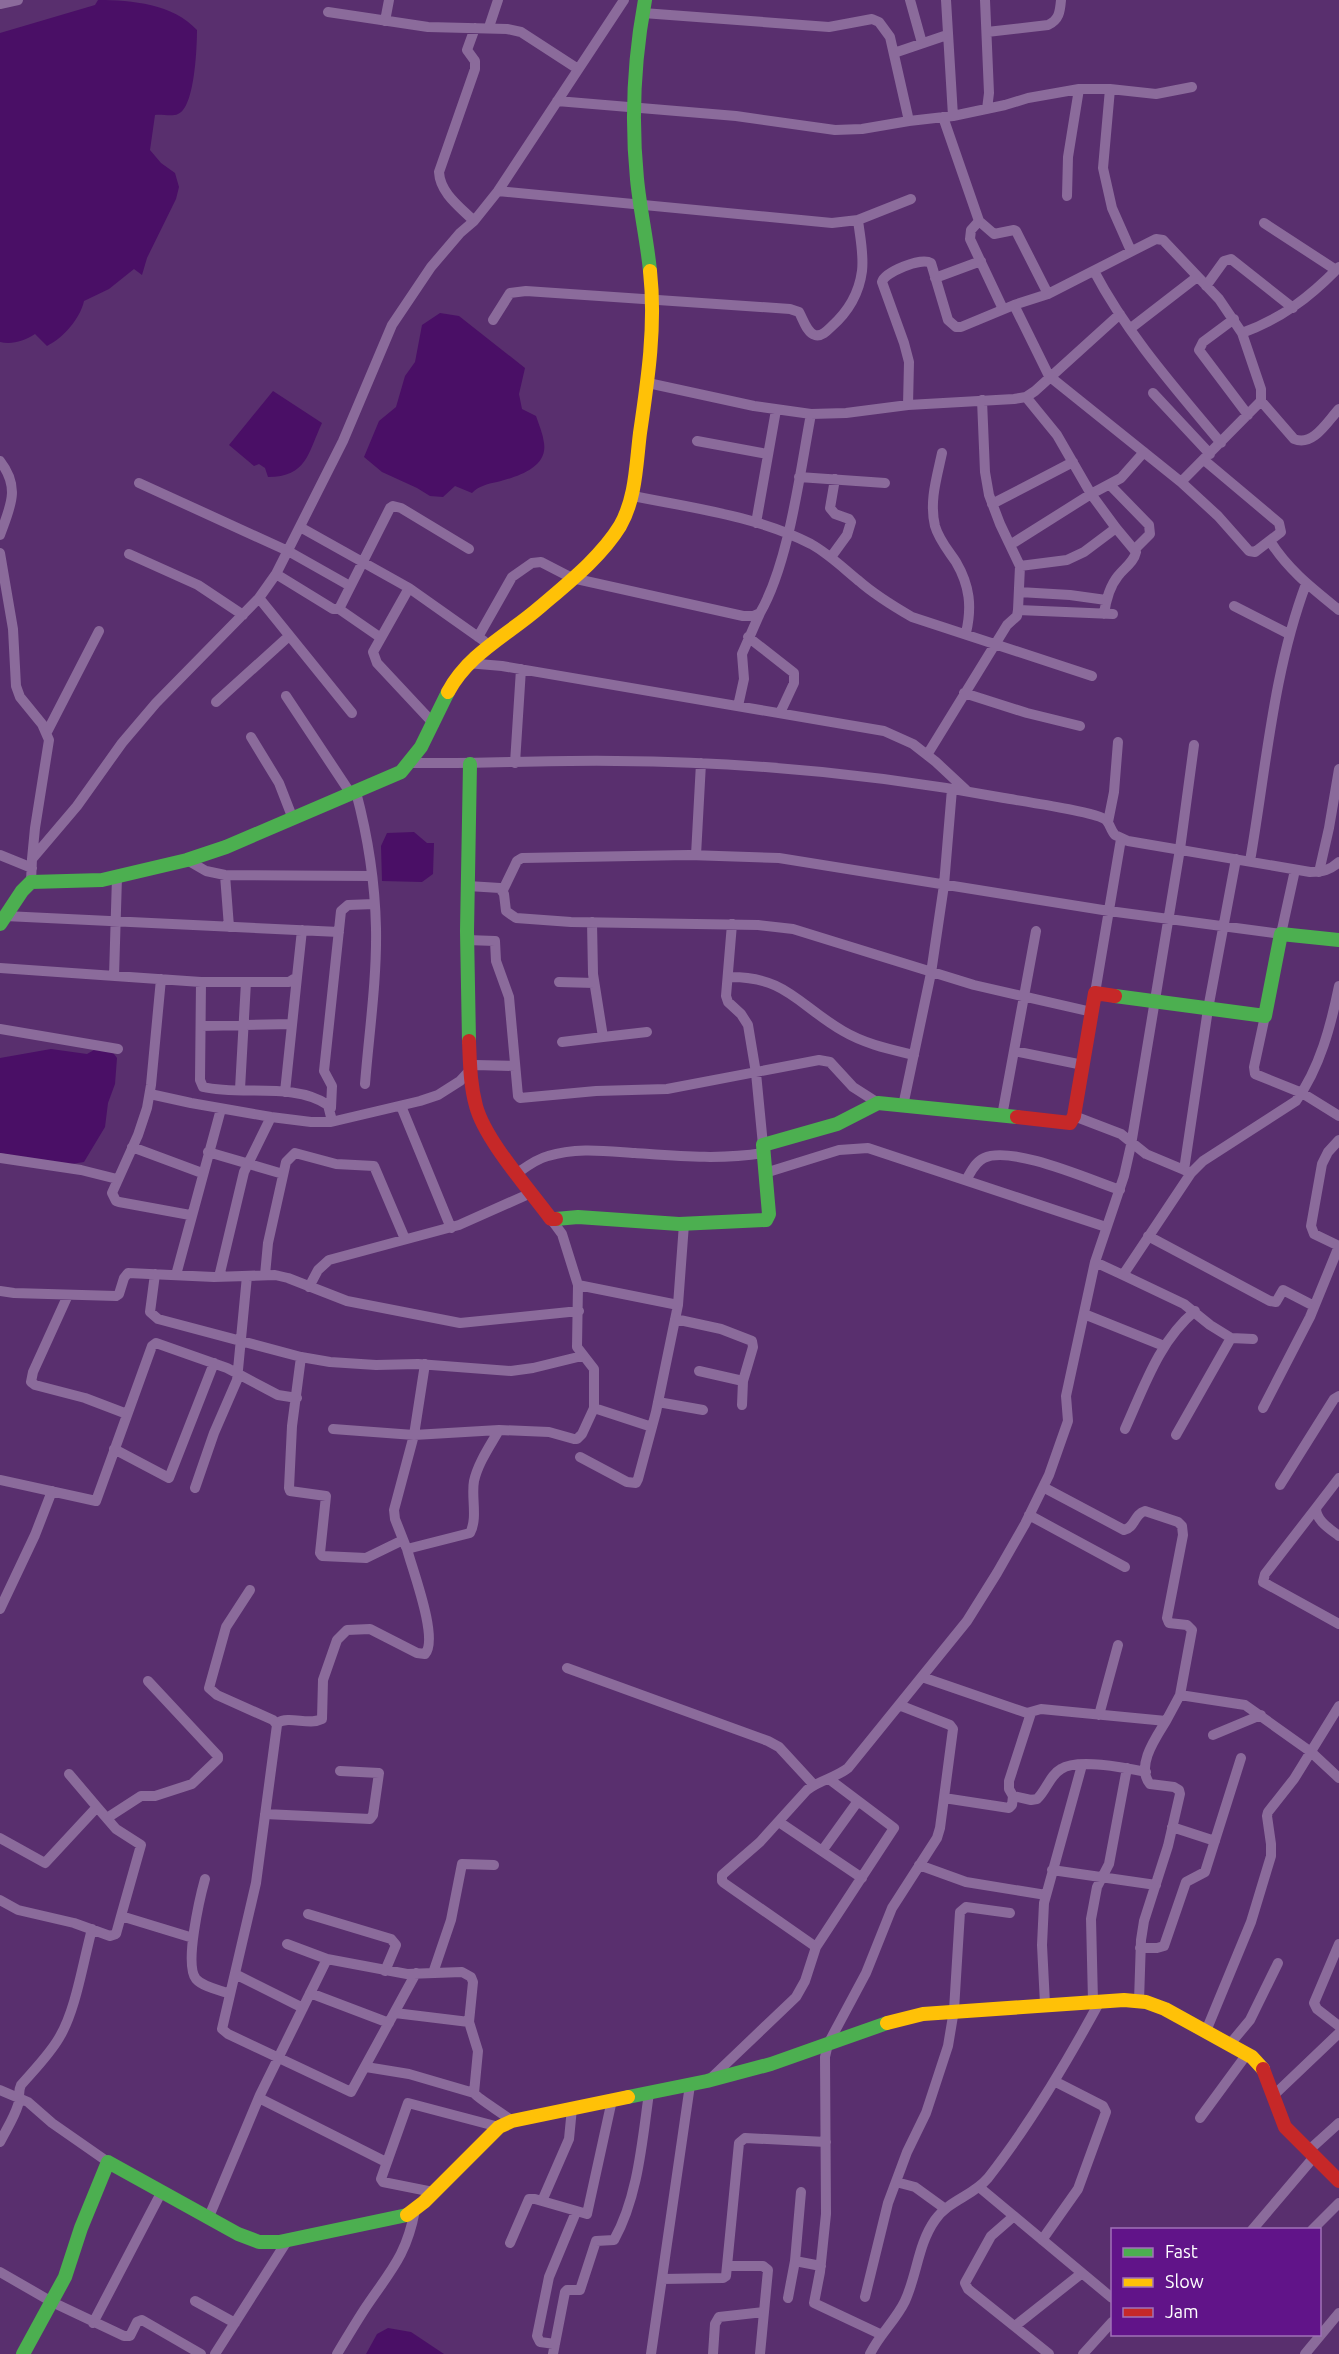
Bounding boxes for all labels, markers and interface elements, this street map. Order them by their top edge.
legend [1111,2228,1321,2336]
text: Fast [1165,2241,1198,2261]
text: Slow [1165,2271,1204,2291]
text: Jam [1165,2301,1199,2321]

